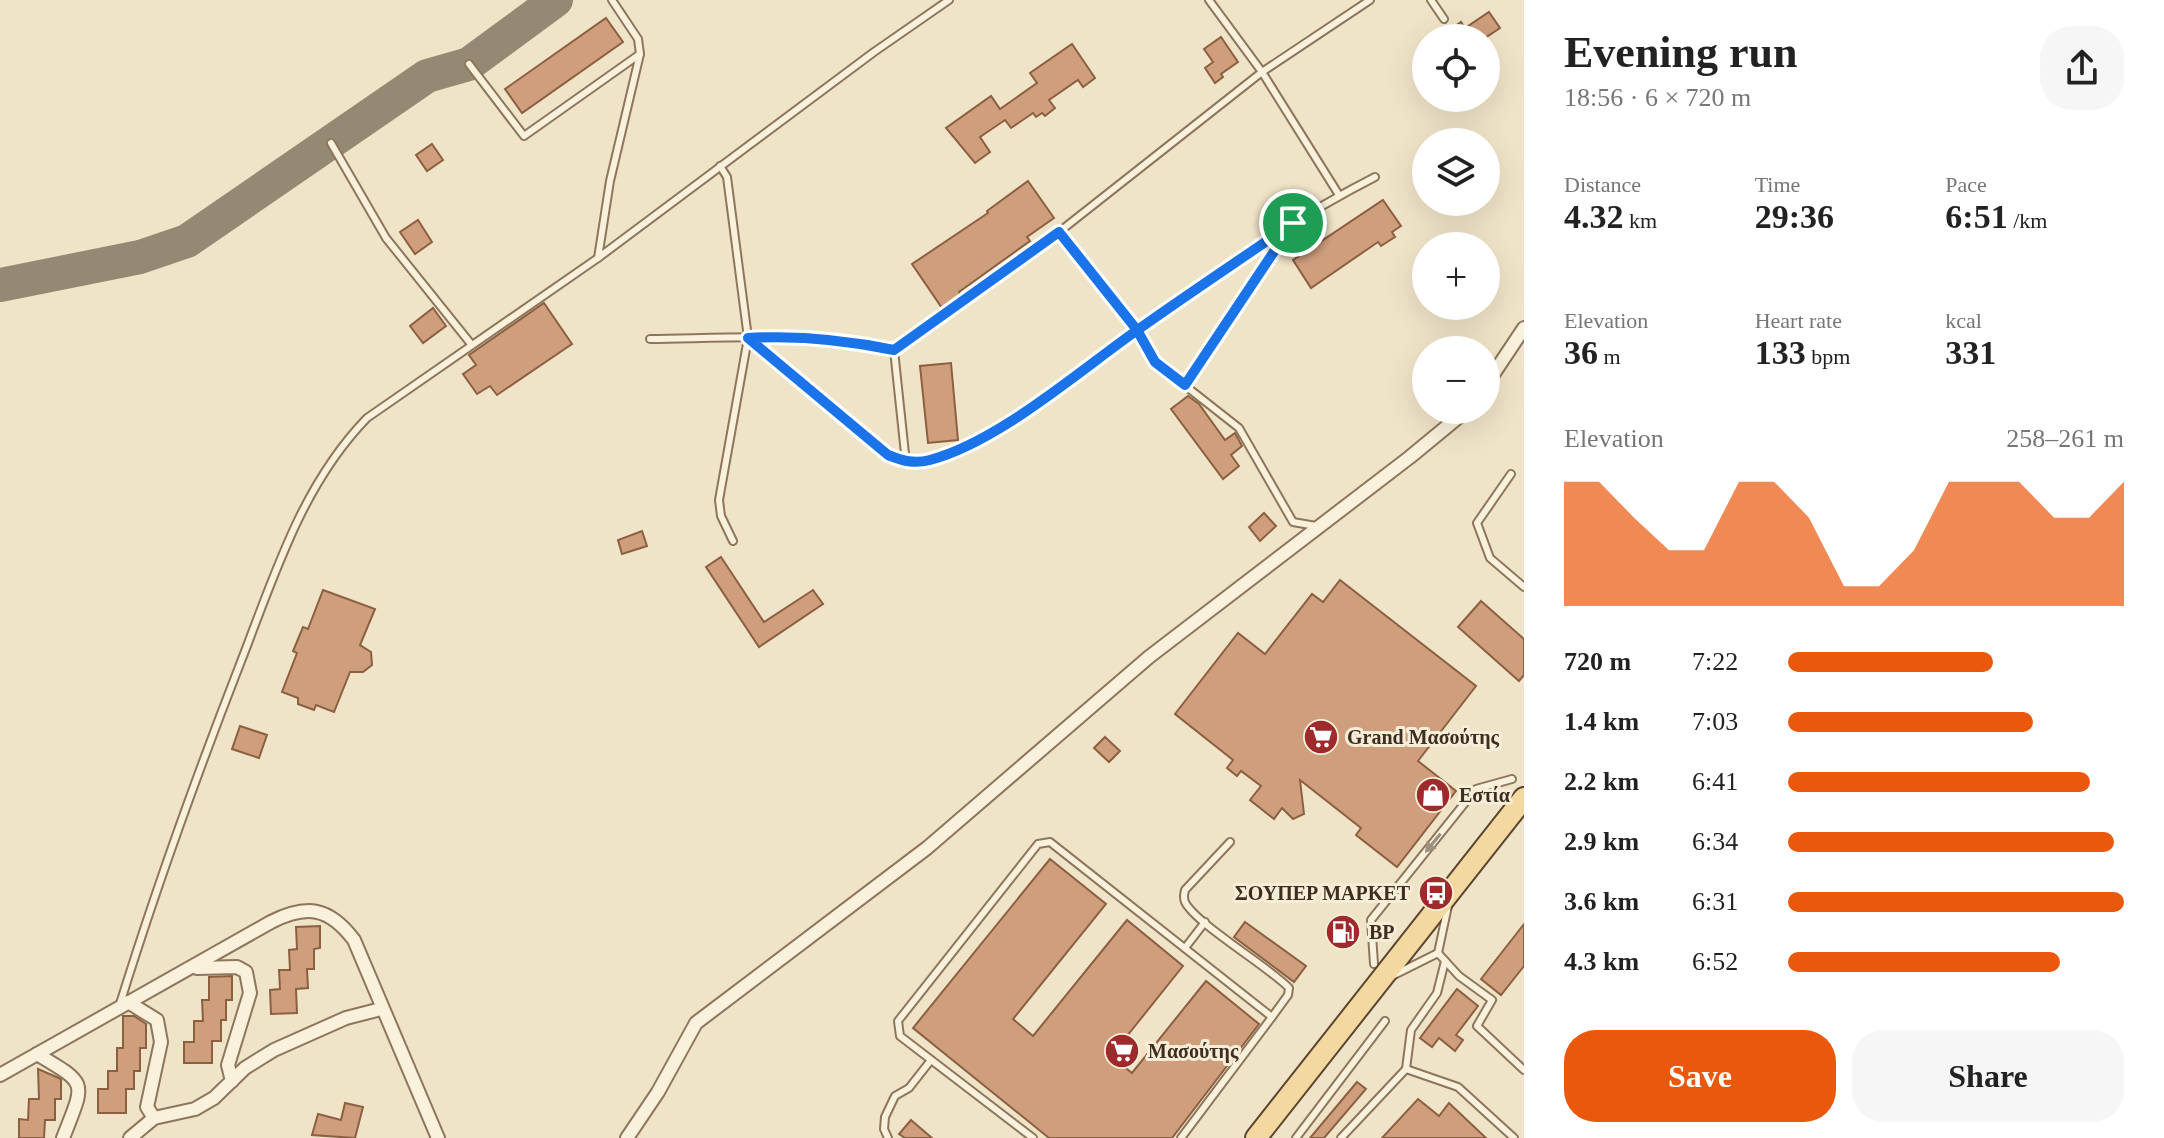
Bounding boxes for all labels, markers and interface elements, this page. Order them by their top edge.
map controls [1412,24,1500,424]
button: locate [1412,24,1500,112]
button: share [2040,26,2124,110]
text: Evening run [1564,28,1798,77]
text: 18:56 · 6 × 720 m [1564,83,1751,112]
button: layers [1412,128,1500,216]
text: Distance [1564,172,1641,197]
text: Time [1755,172,1800,197]
text: Pace [1945,172,1987,197]
pin [1259,189,1327,257]
text: 4.32 [1564,198,1624,235]
text: 29:36 [1755,198,1834,235]
text: 6:51 [1945,198,2008,235]
icon: arrive [1271,201,1315,245]
text: km [1624,208,1657,233]
text: /km [2008,208,2047,233]
button: + [1412,232,1500,320]
text: Elevation [1564,308,1648,333]
text: Heart rate [1755,308,1842,333]
text: kcal [1945,308,1982,333]
text: 36 [1564,334,1598,371]
text: 133 [1755,334,1806,371]
text: 331 [1945,334,1996,371]
button: − [1412,336,1500,424]
text: m [1598,344,1621,369]
text: bpm [1806,344,1850,369]
text: Elevation [1564,424,1664,453]
text: 258–261 m [2006,424,2124,453]
text: 720 m [1564,647,1631,676]
text: 7:22 [1692,647,1738,676]
text: 1.4 km [1564,707,1639,736]
text: 7:03 [1692,707,1738,736]
supermarket icon: Grand Μασούτης [1302,718,1340,756]
place label: Grand Μασούτης [1347,726,1500,749]
text: 2.2 km [1564,767,1639,796]
text: 6:41 [1692,767,1738,796]
shop icon: Εστία [1414,776,1452,814]
place label: Εστία [1459,784,1510,806]
text: 2.9 km [1564,827,1639,856]
text: 6:34 [1692,827,1738,856]
one-way arrow [1425,833,1442,853]
bus stop icon: ΣΟΥΠΕΡ ΜΑΡΚΕΤ [1417,874,1455,912]
place label: ΣΟΥΠΕΡ ΜΑΡΚΕΤ [1235,882,1411,904]
text: 3.6 km [1564,887,1639,916]
text: 6:31 [1692,887,1738,916]
fuel station icon: BP [1324,913,1362,951]
place label: BP [1369,921,1395,943]
text: 4.3 km [1564,947,1639,976]
text: 6:52 [1692,947,1738,976]
button: Save [1564,1030,1836,1122]
button: Share [1852,1030,2124,1122]
supermarket icon: Μασούτης [1103,1032,1141,1070]
place label: Μασούτης [1148,1040,1239,1063]

